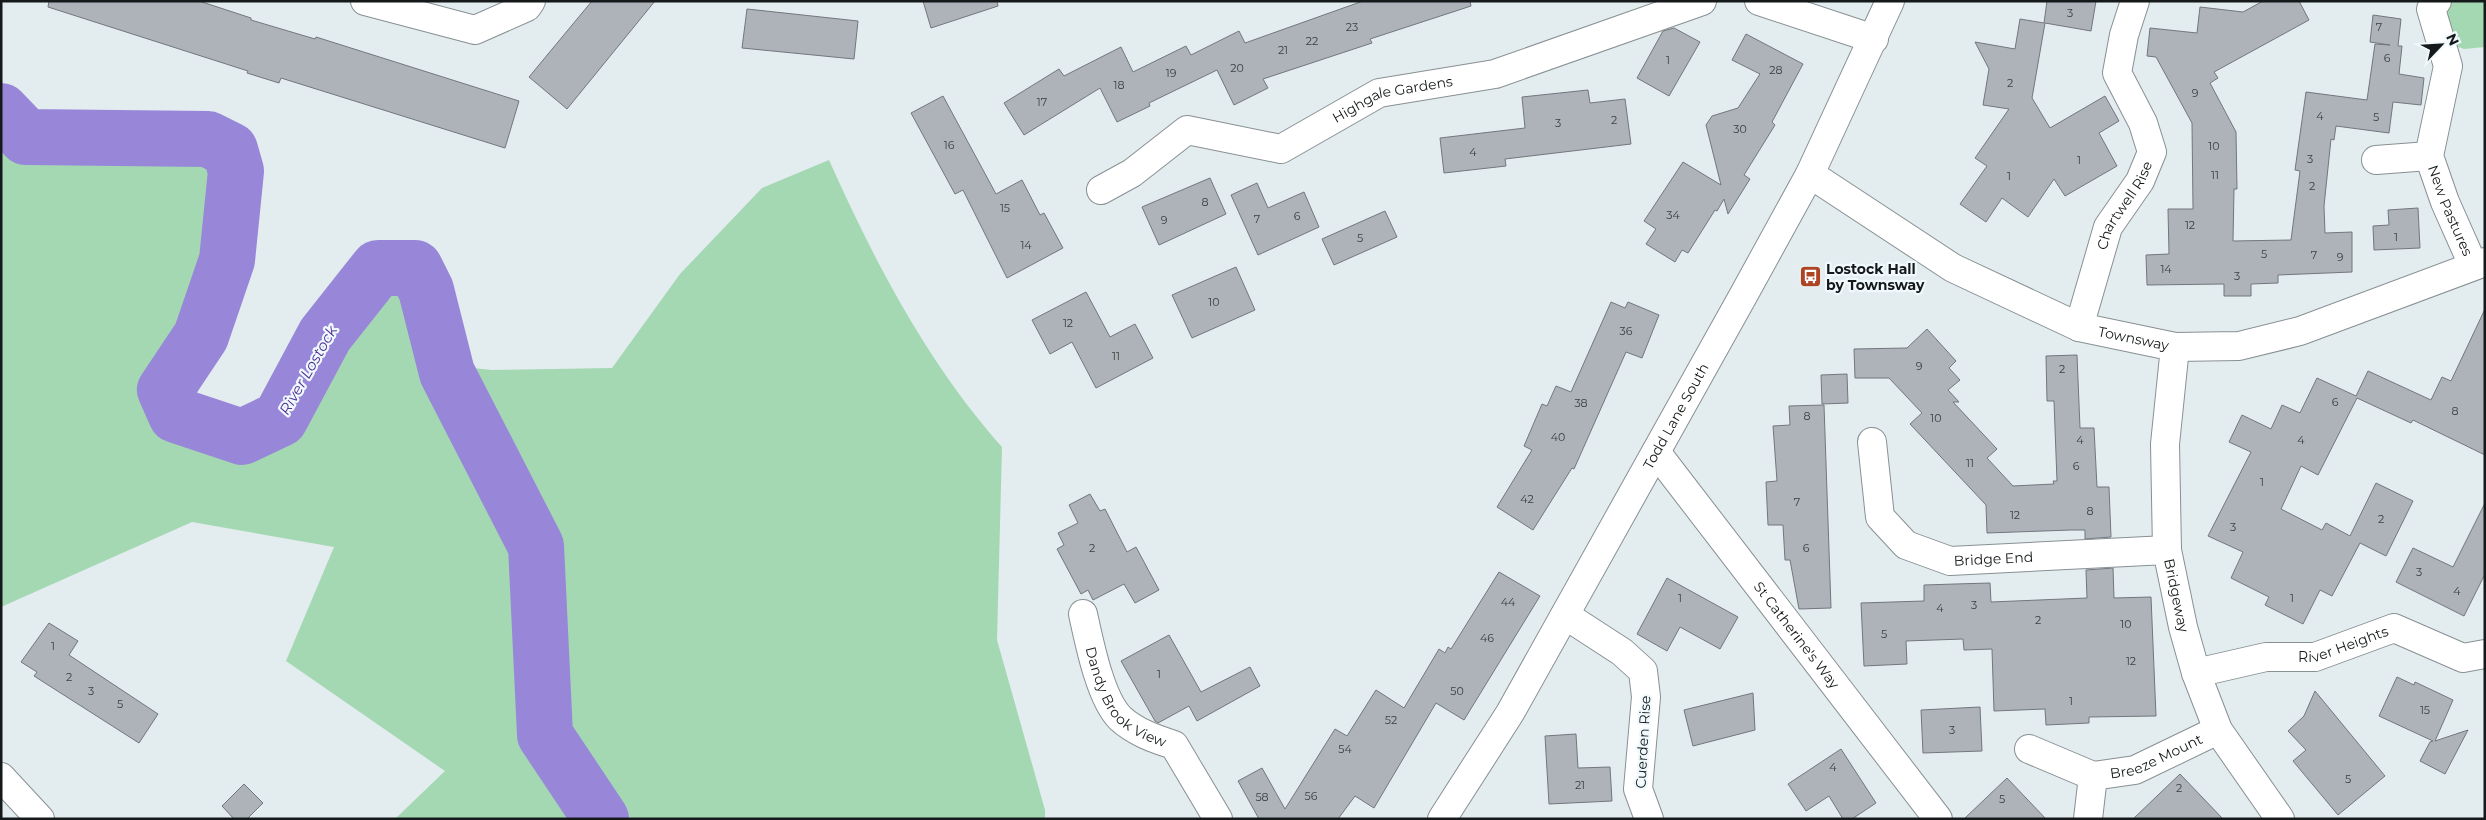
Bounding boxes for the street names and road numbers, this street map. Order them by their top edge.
street label: Highgale Gardens [1329,72,1454,127]
street label: Chartwell Rise [2093,158,2156,252]
street label: New Pastures [2424,163,2477,259]
street label: Townsway [2096,322,2171,355]
street label: Todd Lane South [1639,360,1713,472]
street label: Bridge End [1953,548,2034,570]
street label: Bridgeway [2160,557,2193,635]
street label: St Catherine's Way [1750,578,1844,693]
street label: River Heights [2298,622,2391,666]
street label: Dandy Brook View [1082,645,1170,751]
street label: Cuerden Rise [1632,695,1654,789]
street label: Breeze Mount [2109,730,2206,782]

